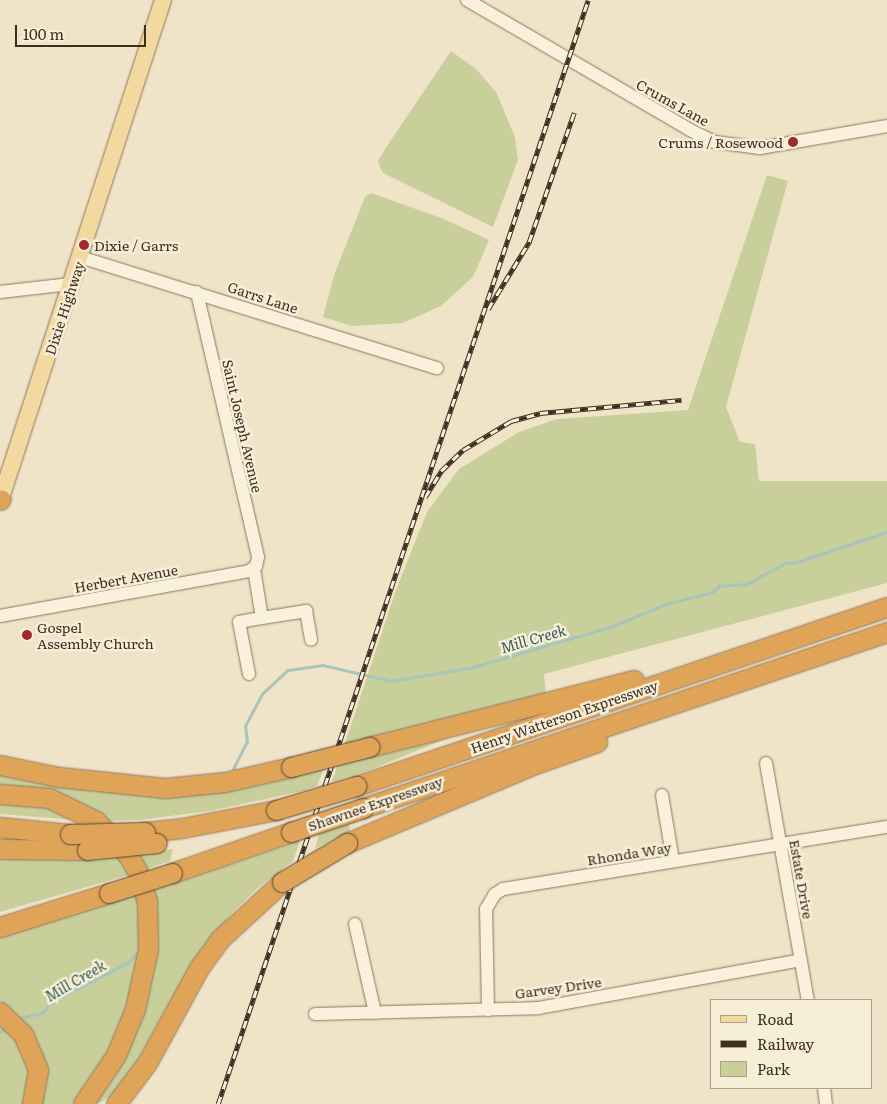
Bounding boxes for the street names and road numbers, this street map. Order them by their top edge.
street label: Crums Lane [634,75,712,129]
street label: Dixie Highway [41,259,87,357]
street label: Garrs Lane [226,278,300,316]
street label: Saint Joseph Avenue [220,358,266,494]
street label: Herbert Avenue [73,561,179,595]
street label: Henry Watterson Expressway [468,676,660,756]
street label: Shawnee Expressway [305,772,445,834]
street label: Rhonda Way [586,838,672,868]
street label: Estate Drive [787,838,817,920]
street label: Garvey Drive [514,973,602,1001]

